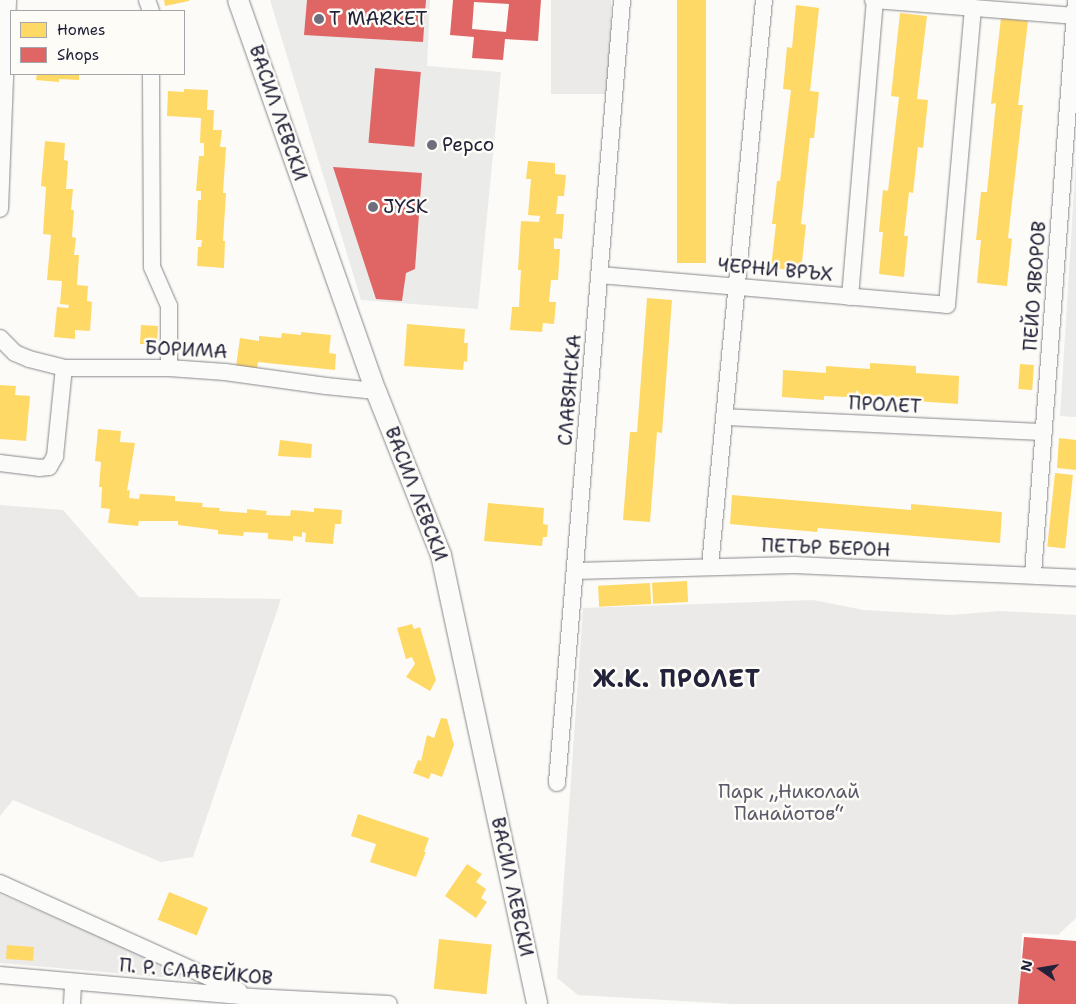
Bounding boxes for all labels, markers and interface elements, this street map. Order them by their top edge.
place label: T MARKET [329,8,428,30]
legend [10,10,185,75]
marker: T MARKET [313,13,325,25]
text: Homes [57,20,105,40]
street label: ВАСИЛ ЛЕВСКИ [244,42,312,184]
text: Shops [57,45,99,65]
place label: Pepco [442,134,494,156]
marker: Pepco [426,139,438,151]
place label: JYSK [383,196,428,218]
marker: JYSK [367,201,379,213]
street label: ПЕЙО ЯВОРОВ [1019,220,1051,352]
street label: ЧЕРНИ ВРЪХ [717,254,833,286]
street label: СЛАВЯНСКА [554,333,586,447]
street label: БОРИМА [144,336,228,364]
street label: ПРОЛЕТ [848,392,922,418]
street label: ВАСИЛ ЛЕВСКИ [380,424,452,564]
street label: ПЕТЪР БЕРОН [761,534,891,562]
district label: Ж.К. ПРОЛЕТ [592,666,762,694]
park label: Парк „Николай Панайотов“ [718,781,860,825]
street label: ВАСИЛ ЛЕВСКИ [486,815,538,959]
north arrow [1016,944,1066,994]
street label: П. Р. СЛАВЕЙКОВ [118,954,274,990]
text: N [1016,958,1036,973]

